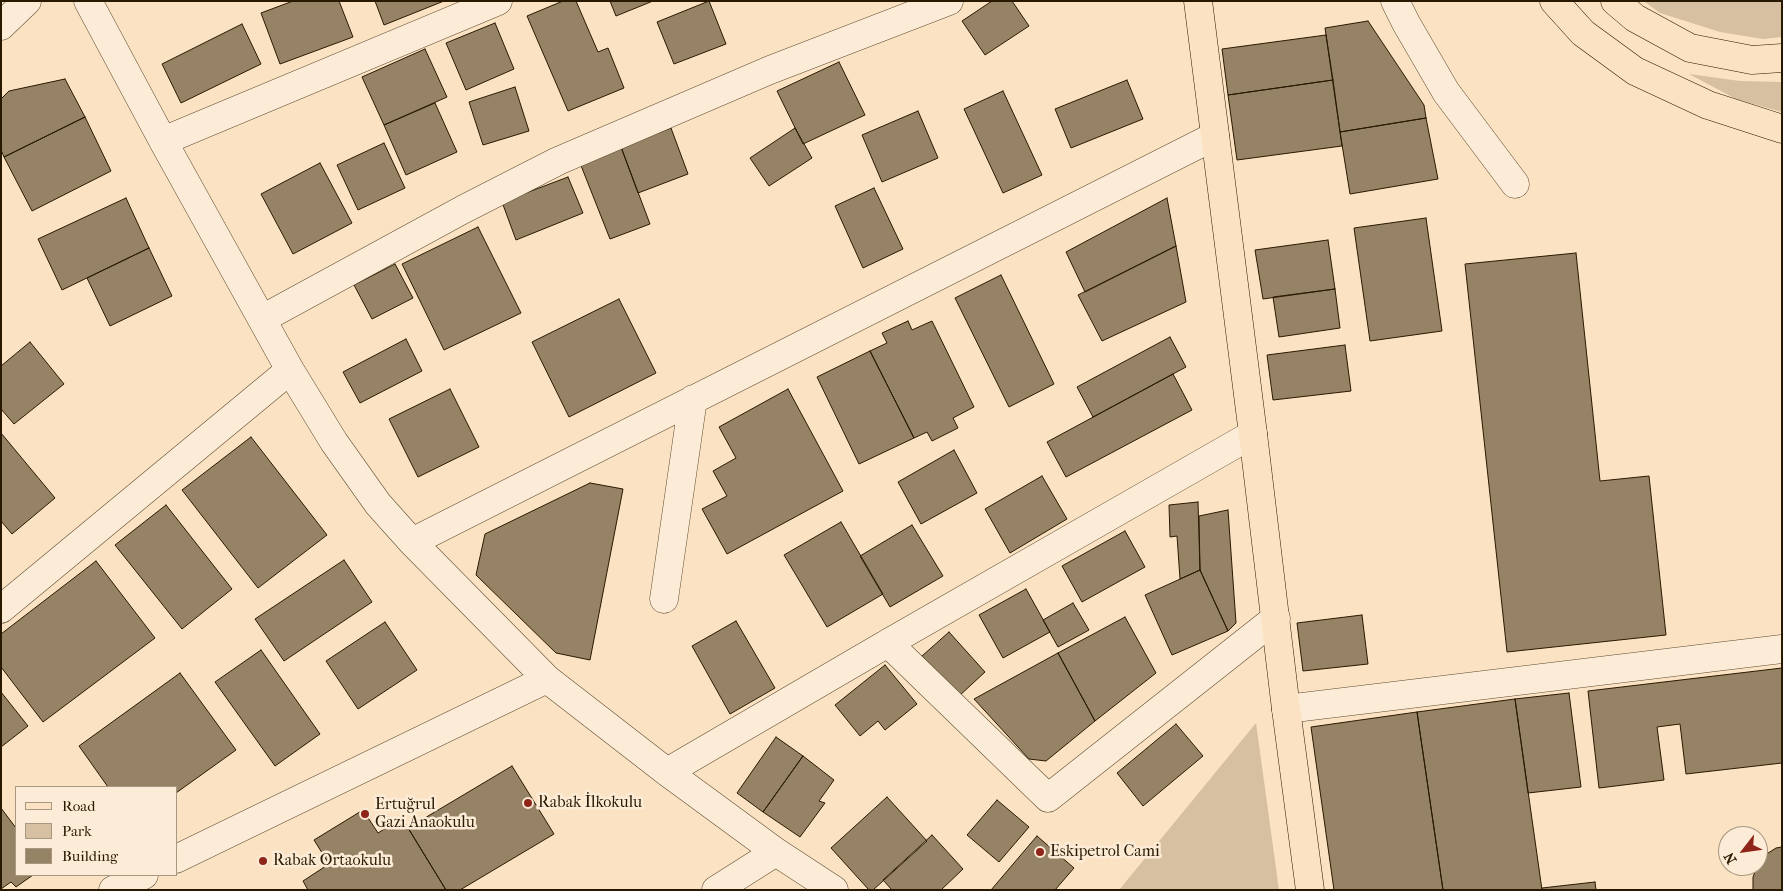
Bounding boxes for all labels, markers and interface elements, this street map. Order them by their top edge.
legend [15,786,178,876]
place label: Rabak İlkokulu [538,793,642,813]
place label: Ertuğrul Gazi Anaokulu [375,795,475,833]
text: Road [62,797,95,815]
marker: Rabak İlkokulu [522,797,534,809]
marker: Ertuğrul Gazi Anaokulu [359,808,371,820]
text: Park [62,822,92,840]
north arrow [1718,826,1768,876]
place label: Eskipetrol Cami [1050,842,1160,862]
marker: Eskipetrol Cami [1034,846,1046,858]
text: Building [62,847,118,865]
text: N [1720,849,1740,867]
place label: Rabak Ortaokulu [273,851,391,871]
marker: Rabak Ortaokulu [257,855,269,867]

